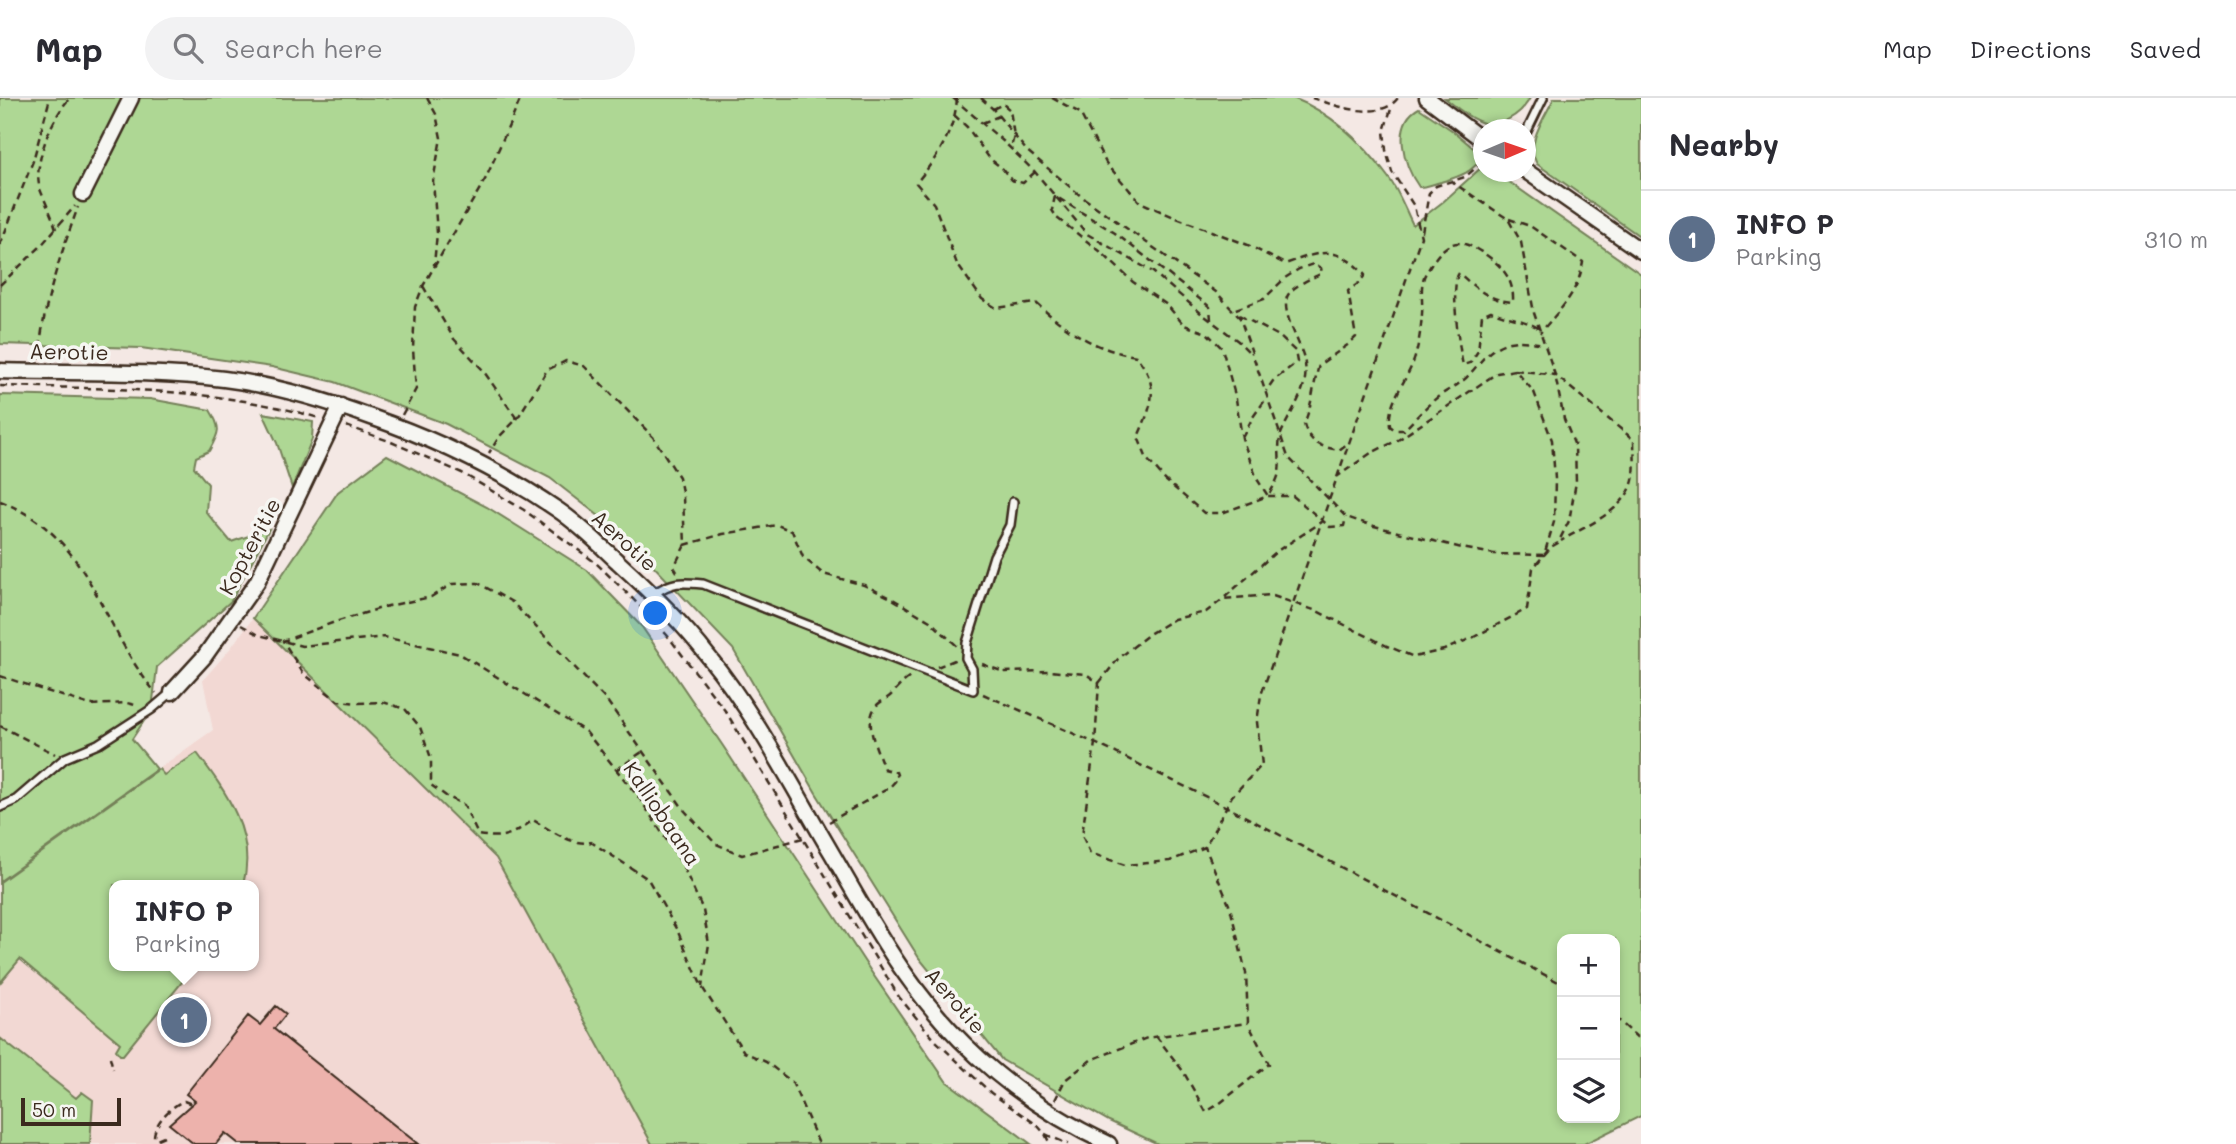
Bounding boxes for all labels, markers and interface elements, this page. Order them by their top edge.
search box [145,17,635,80]
text: Map [35,27,103,70]
icon: search [169,29,207,67]
text: Search here [225,31,383,65]
text: Map [1883,33,1932,64]
text: Directions [1970,33,2092,64]
text: Saved [2130,33,2201,64]
north arrow [1473,119,1536,182]
text: Nearby [1669,124,1779,164]
text: INFO P [1736,207,1834,241]
text: 1 [1687,224,1697,254]
text: 310 m [2144,224,2208,254]
text: Parking [1736,241,1821,271]
street label: Aerotie [29,337,109,365]
street label: Kopteritie [212,493,286,599]
street label: Aerotie [587,503,663,577]
your location [638,596,672,630]
street label: Kalliobaana [618,756,708,870]
popup [109,880,259,971]
text: INFO P [135,894,233,928]
text: Parking [135,928,220,958]
map controls [1557,934,1620,1123]
button: + [1557,934,1620,997]
street label: Aerotie [920,961,992,1039]
pin: 1 [161,994,207,1046]
button: − [1557,997,1620,1060]
button: layers [1557,1060,1620,1123]
scale bar [21,1095,121,1127]
text: 50 m [32,1097,76,1122]

